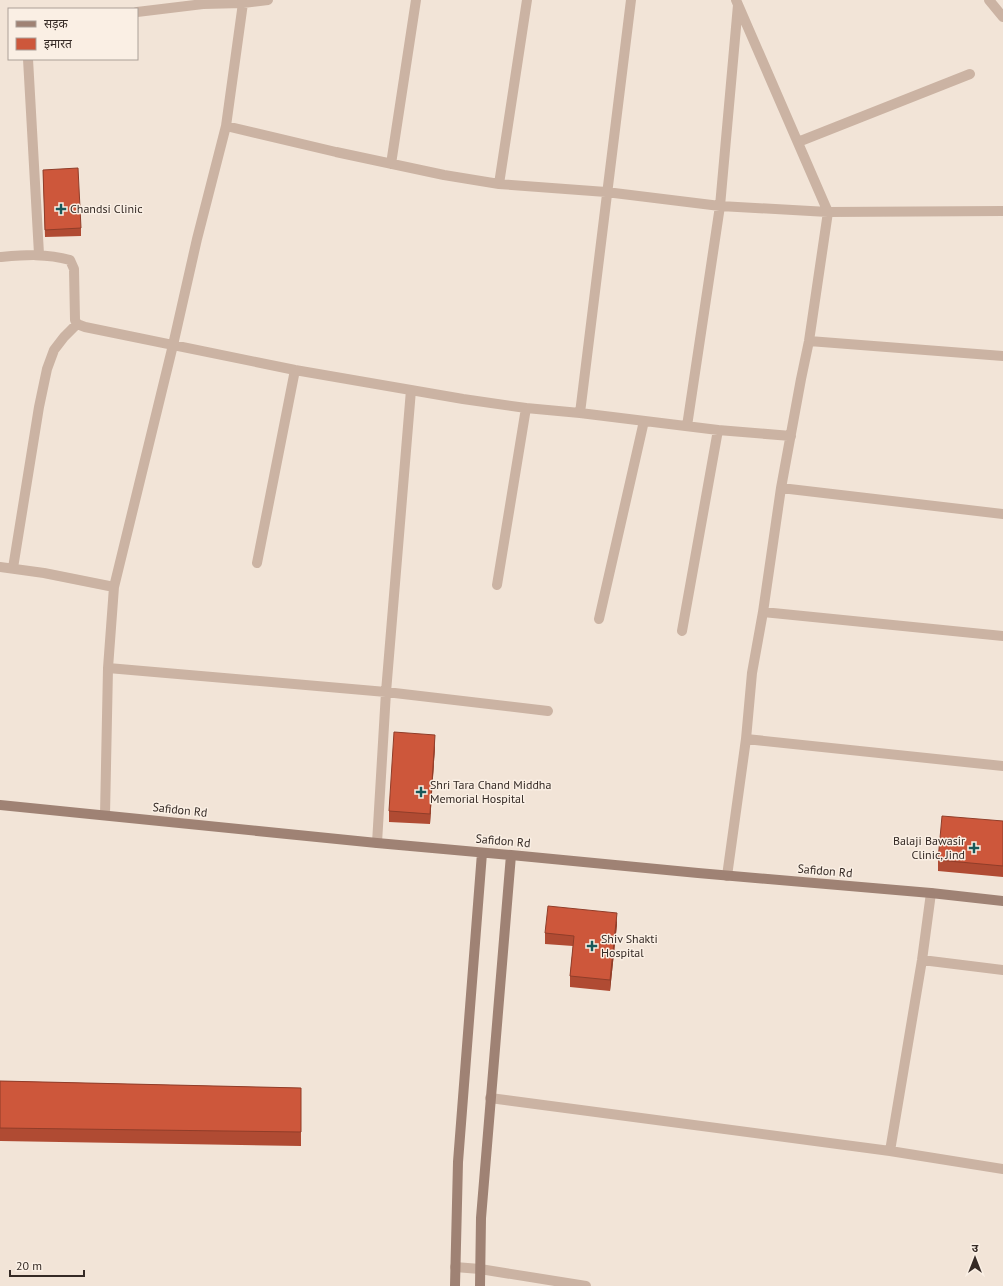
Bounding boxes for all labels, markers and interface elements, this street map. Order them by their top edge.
legend [8,8,138,60]
text: सड़क [44,16,69,31]
text: इमारत [44,36,73,51]
place label: Chandsi Clinic [70,201,143,216]
marker: Chandsi Clinic [55,203,67,215]
place label: Shri Tara Chand Middha Memorial Hospital [430,777,551,806]
marker: Shri Tara Chand Middha Memorial Hospital [415,786,427,798]
street label: Safidon Rd [152,799,208,820]
street label: Safidon Rd [475,831,531,850]
place label: Balaji Bawasir Clinic, Jind [893,833,965,862]
marker: Balaji Bawasir Clinic, Jind [968,842,980,854]
street label: Safidon Rd [797,861,853,880]
place label: Shiv Shakti Hospital [601,931,658,960]
marker: Shiv Shakti Hospital [586,940,598,952]
north arrow [955,1238,995,1278]
text: उ [972,1241,979,1255]
scale bar [10,1252,84,1278]
text: 20 m [16,1258,42,1273]

